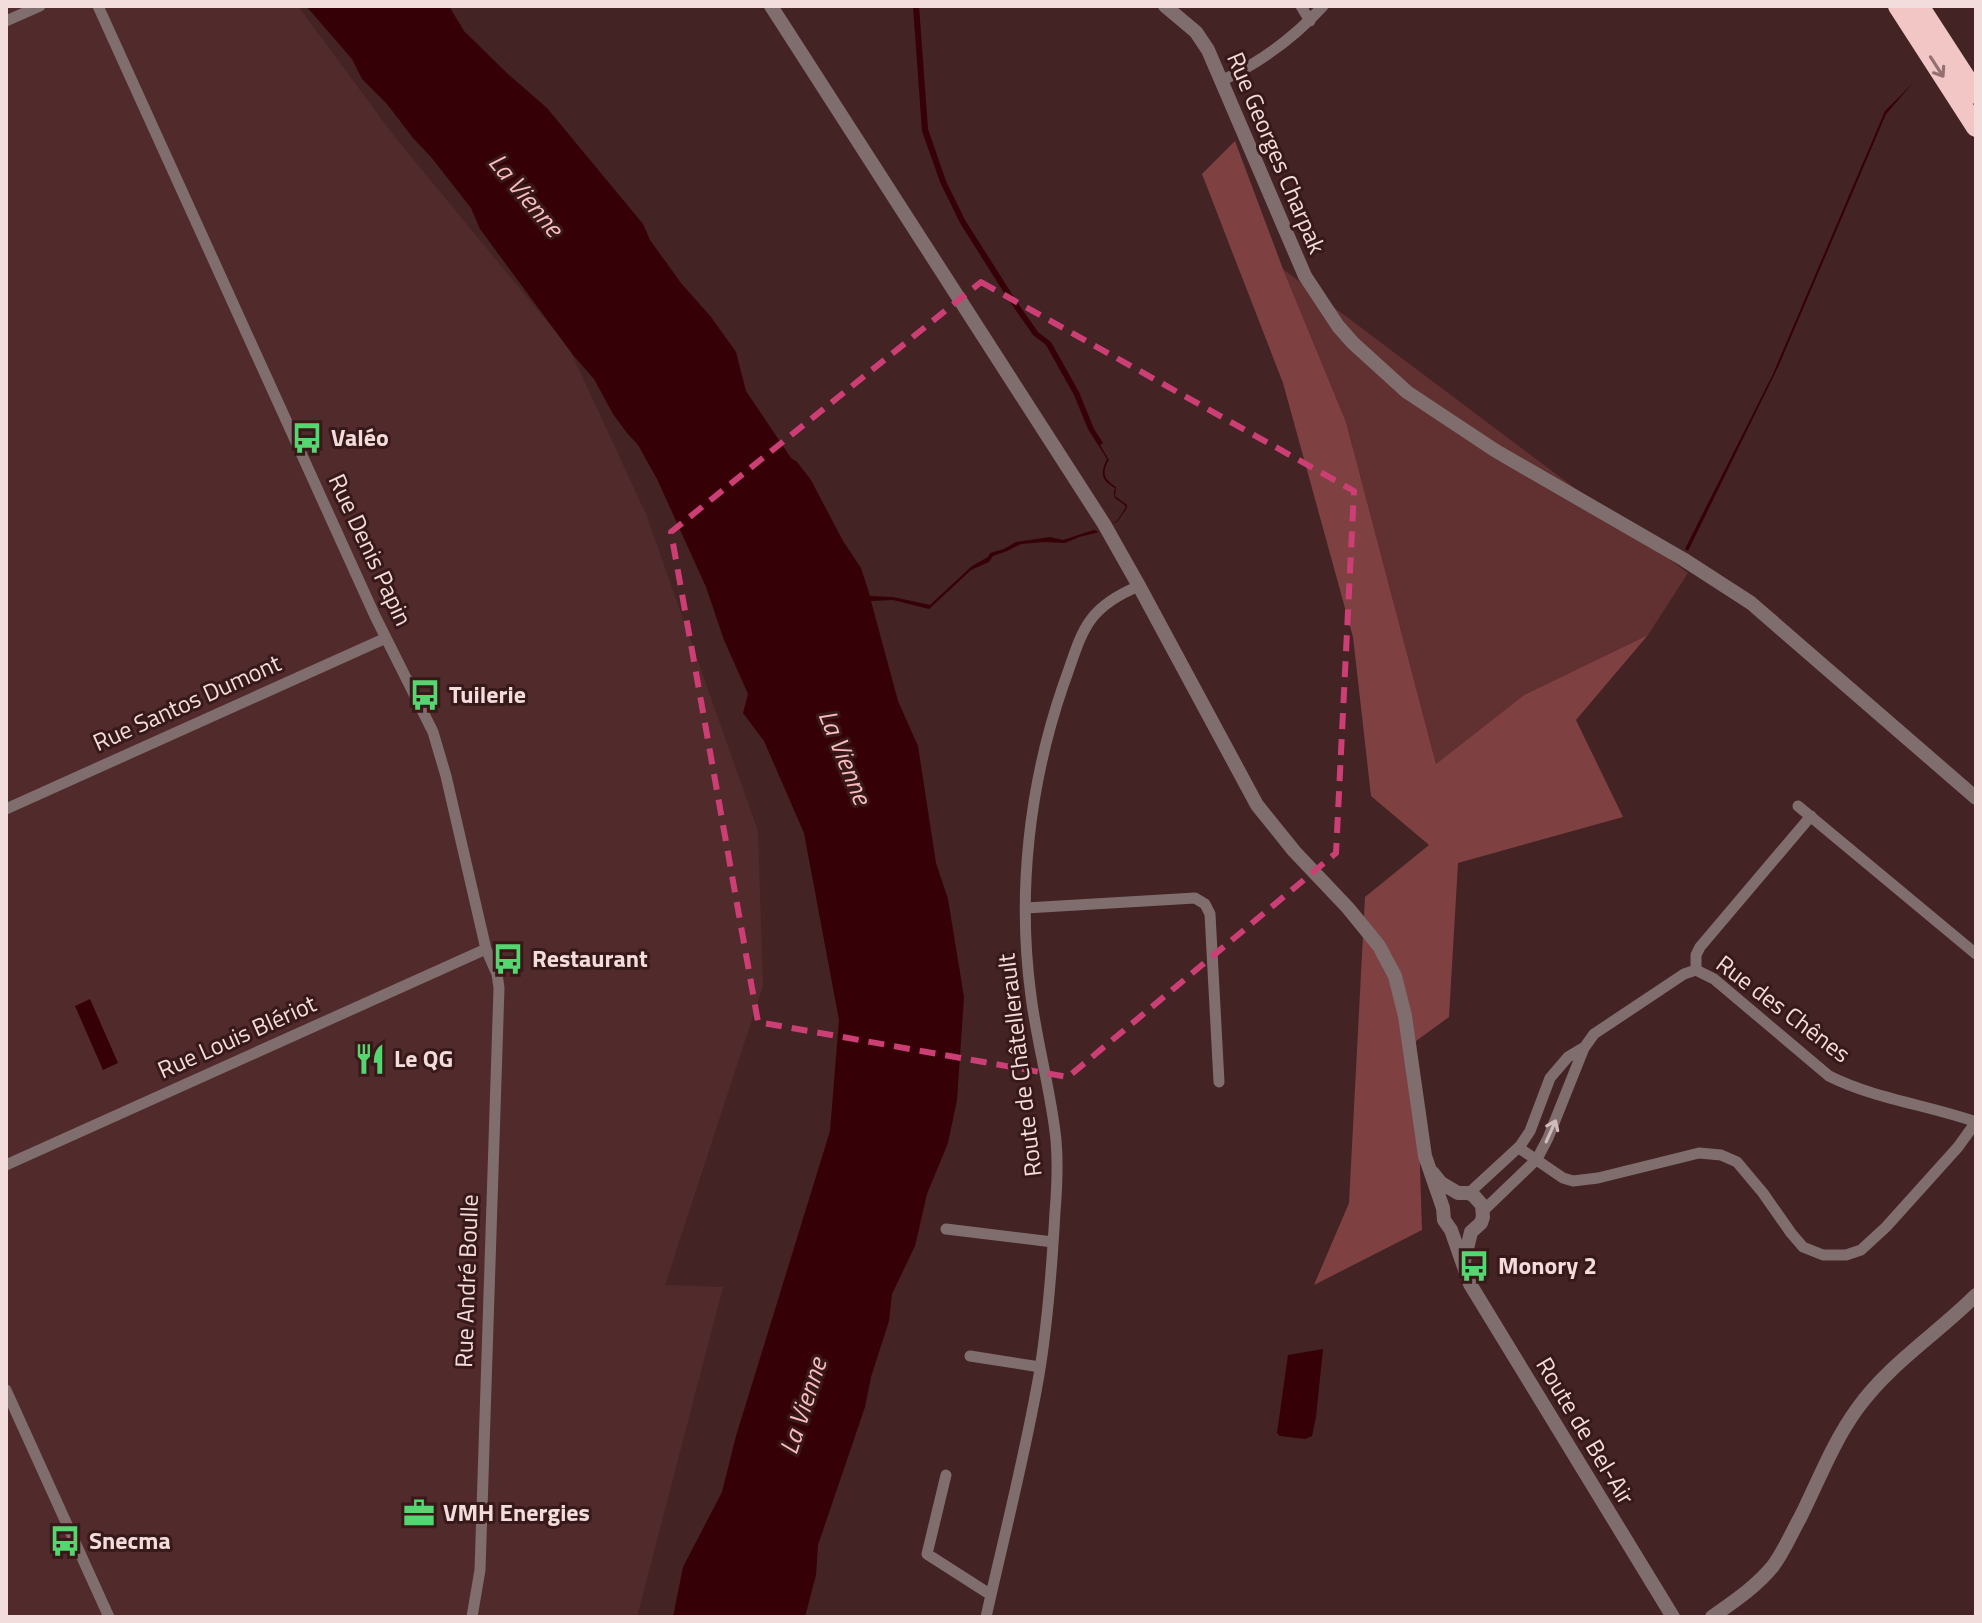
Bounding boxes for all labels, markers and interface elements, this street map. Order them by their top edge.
street label: Rue Georges Charpak [1218,46,1336,259]
one-way arrow [1929,55,1946,77]
water label: La Vienne [480,144,574,247]
place label: Valéo [331,419,389,455]
bus stop icon: Valéo [290,421,324,455]
street label: Rue Denis Papin [320,468,422,631]
street label: Rue Santos Dumont [87,644,287,760]
place label: Tuilerie [449,676,526,712]
bus stop icon: Tuilerie [408,678,442,712]
water label: La Vienne [809,704,883,812]
place label: Restaurant [532,940,648,976]
bus stop icon: Restaurant [491,942,525,976]
street label: Rue des Chênes [1709,946,1858,1071]
street label: Route de Châtellerault [987,951,1051,1179]
street label: Rue Louis Blériot [151,985,322,1087]
place label: Le QG [394,1040,453,1076]
restaurant icon: Le QG [353,1042,387,1076]
one-way arrow [1544,1119,1559,1144]
street label: Rue André Boulle [445,1194,487,1368]
place label: Monory 2 [1498,1247,1597,1283]
bus stop icon: Monory 2 [1457,1249,1491,1283]
street label: Route de Bel-Air [1528,1350,1644,1511]
water label: La Vienne [769,1351,837,1459]
place label: VMH Energies [443,1494,590,1530]
office icon: VMH Energies [402,1496,436,1530]
place label: Snecma [89,1522,171,1558]
bus stop icon: Snecma [48,1524,82,1558]

